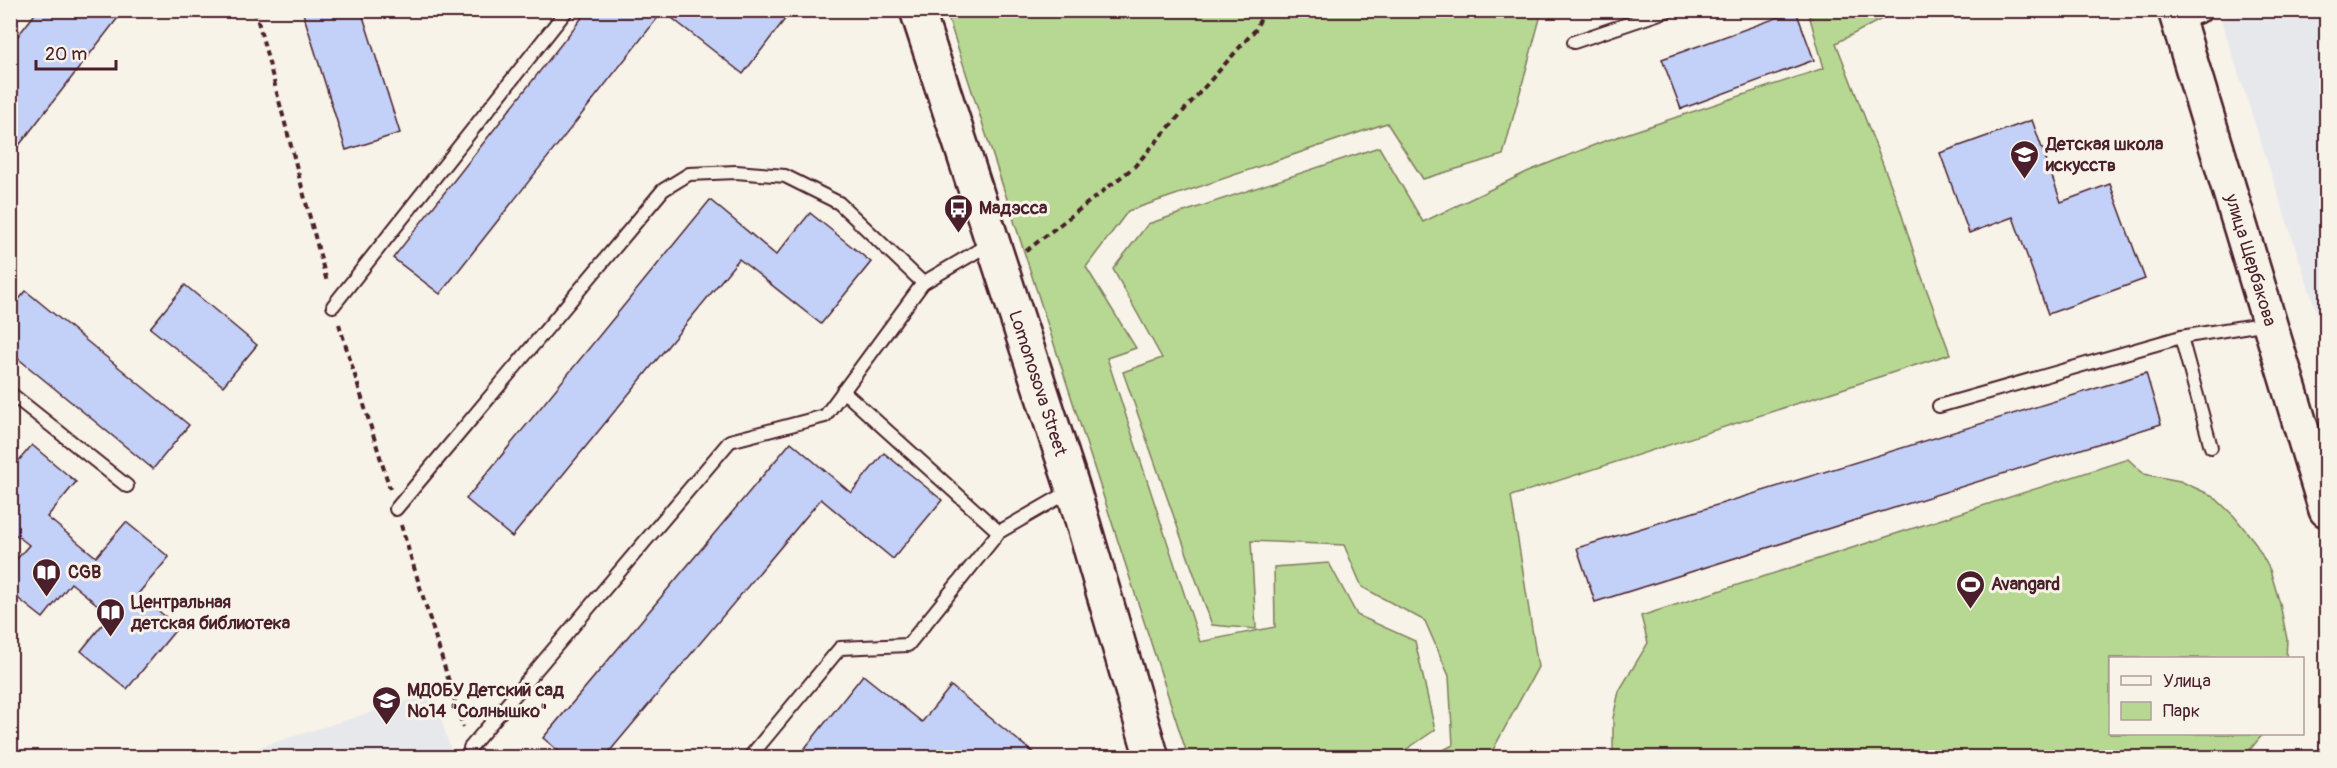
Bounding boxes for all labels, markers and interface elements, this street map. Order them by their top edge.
scale bar [36,33,116,71]
text: 20 m [45,43,87,66]
place label: Детская школа искусств [2045,133,2164,177]
school or university icon: Детская школа искусств [2009,138,2041,180]
street label: улица Щербакова [2219,190,2282,329]
bus stop icon: Мадэсса [942,192,974,234]
place label: Мадэсса [979,197,1048,220]
street label: Lomonosova Street [1003,307,1072,460]
library icon: CGB [31,556,63,598]
place label: CGB [68,561,101,584]
sports icon: Avangard [1954,568,1986,610]
place label: Avangard [1991,573,2060,596]
place label: Центральная детская библиотека [130,591,291,635]
library icon: Центральная детская библиотека [94,596,126,638]
legend [2109,657,2304,735]
text: Улица [2163,670,2211,693]
place label: МДОБУ Детский сад №14 "Солнышко" [407,679,564,723]
school or university icon: МДОБУ Детский сад №14 "Солнышко" [370,684,402,726]
text: Парк [2163,700,2200,723]

